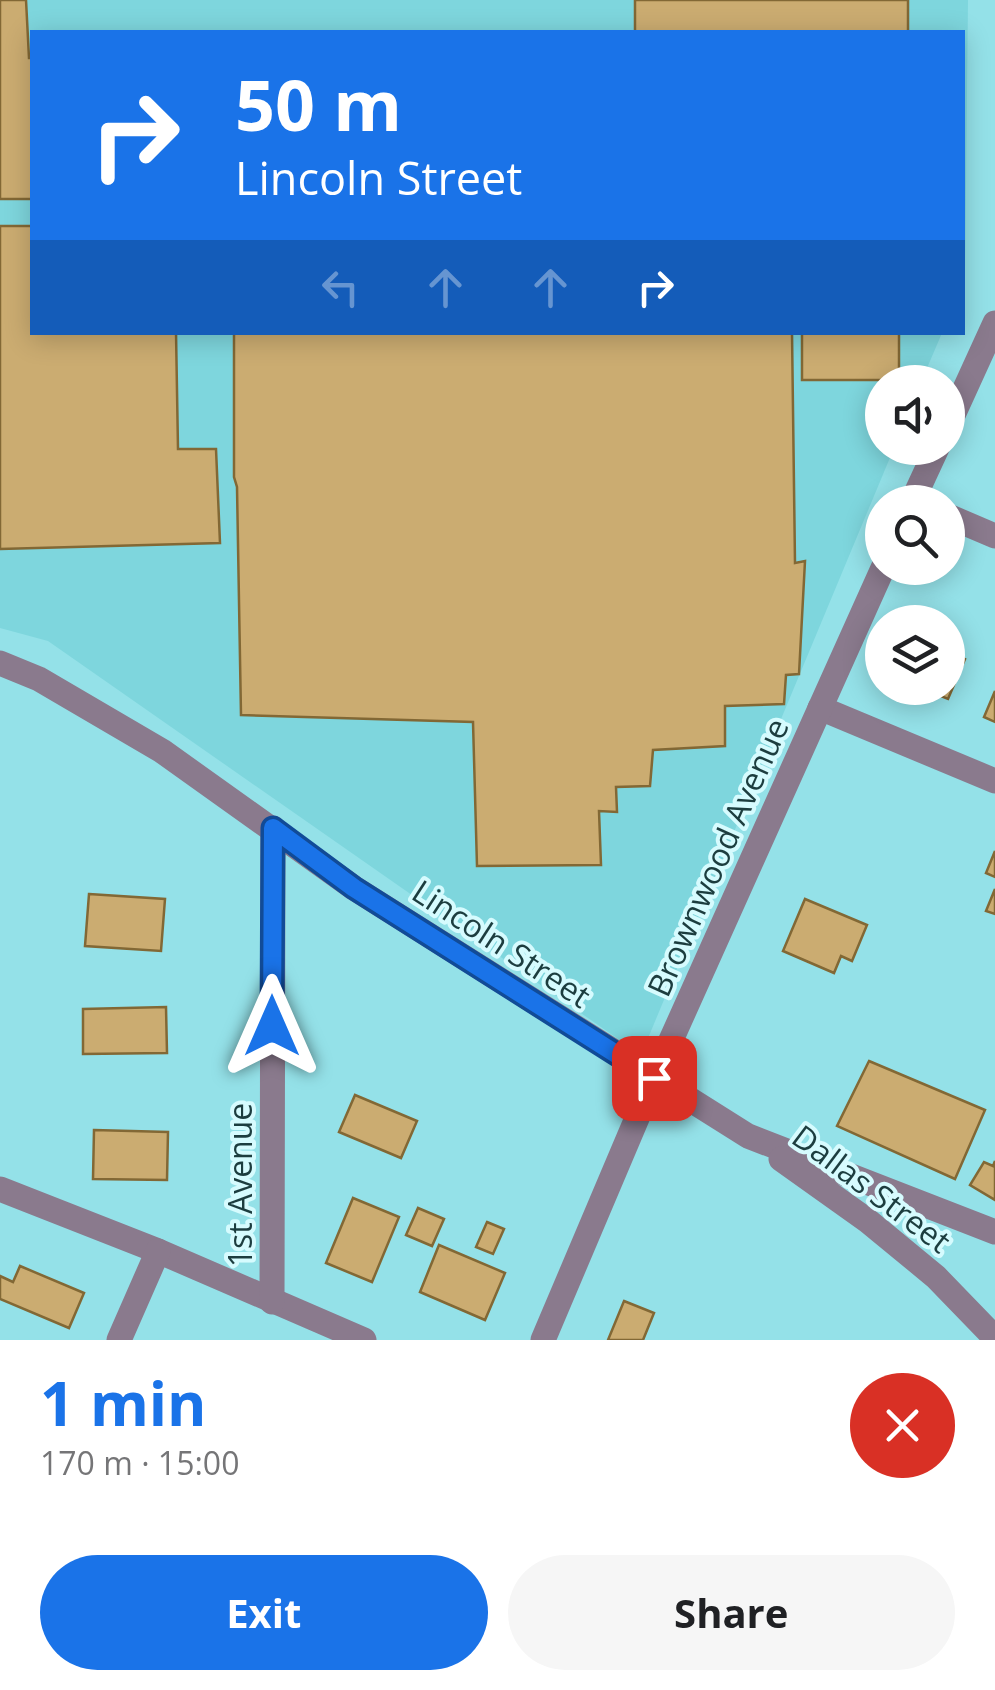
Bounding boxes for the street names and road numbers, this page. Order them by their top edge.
street label: Brownwood Avenue [636,711,798,1003]
street label: Lincoln Street [405,869,599,1017]
street label: 1st Avenue [218,1103,261,1267]
street label: Dallas Street [784,1114,960,1262]

